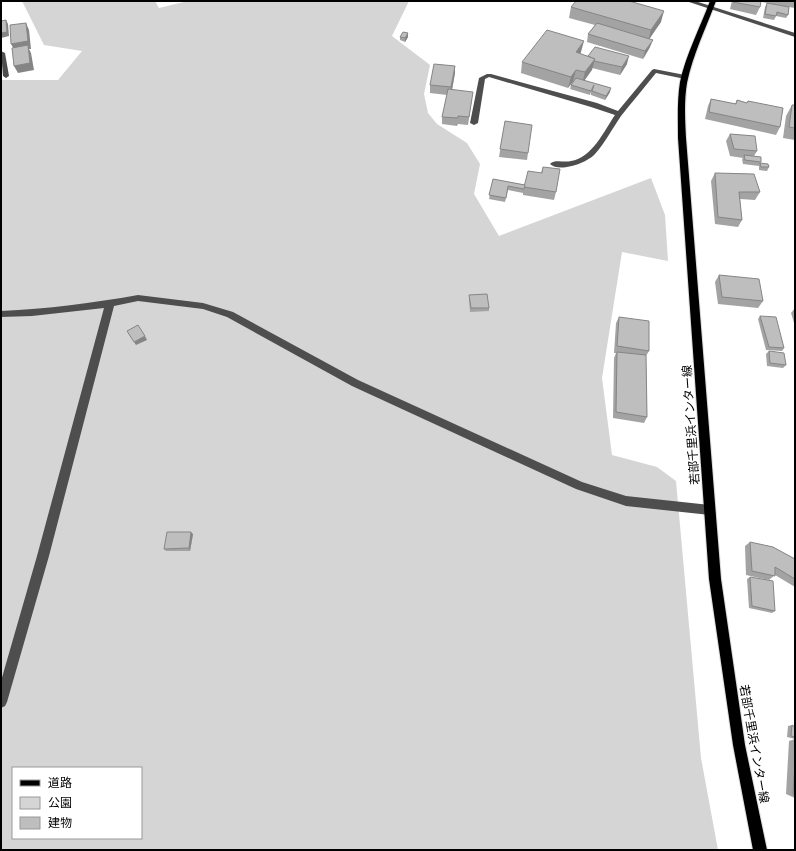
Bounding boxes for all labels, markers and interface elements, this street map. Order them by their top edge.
street label: 若部千里浜インター線 [679,365,702,485]
street label: 若部千里浜インター線 [737,684,772,804]
legend [12,767,142,839]
text: 道路 [48,775,72,790]
text: 公園 [48,795,72,810]
text: 建物 [48,815,72,830]

